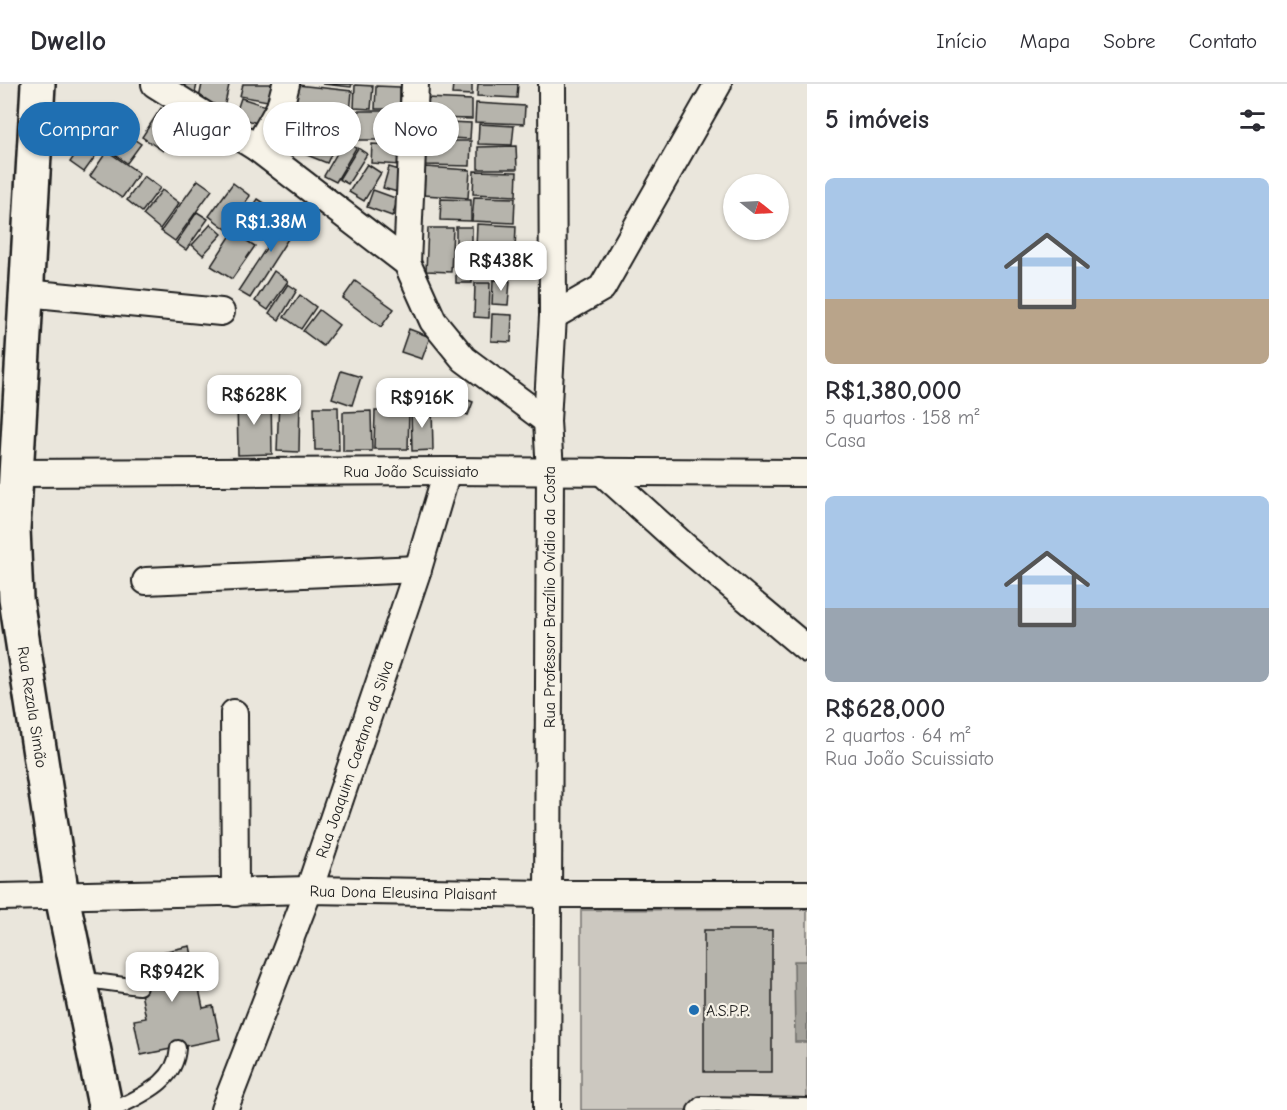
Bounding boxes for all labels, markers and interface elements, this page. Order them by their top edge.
text: Dwello [30,25,106,57]
text: Início [936,29,987,53]
text: Mapa [1020,29,1070,53]
text: Sobre [1103,29,1156,53]
text: Contato [1189,29,1257,53]
chip: Comprar [18,102,140,156]
chip: Alugar [152,102,251,156]
chip: Filtros [263,102,361,156]
chip: Novo [373,102,459,156]
icon: filters [1236,104,1269,137]
text: 5 imóveis [825,105,929,135]
north arrow [723,174,789,240]
map controls [723,174,789,240]
pin: R$1.38M [216,202,326,253]
text: R$1.38M [235,210,307,233]
icon: home [993,217,1101,325]
pin: R$438K [452,241,550,292]
text: R$438K [469,249,533,272]
pin: R$628K [205,375,303,426]
text: R$1,380,000 [825,376,962,406]
pin: R$916K [373,378,471,429]
text: R$628K [221,383,287,406]
text: R$916K [390,386,454,409]
text: 5 quartos · 158 m² [825,406,979,429]
text: Casa [825,429,866,452]
street label: Rua João Scuissiato [343,463,479,481]
street label: Rua Professor Brazílio Ovídio da Costa [541,466,559,728]
icon: home [993,535,1101,643]
street label: Rua Rezala Simão [13,645,51,769]
street label: Rua Joaquim Caetano da Silva [313,658,397,860]
text: R$628,000 [825,694,945,724]
text: 2 quartos · 64 m² [825,724,970,747]
text: Rua João Scuissiato [825,747,994,770]
street label: Rua Dona Eleusina Plaisant [309,882,497,904]
pin: R$942K [123,952,221,1003]
text: R$942K [140,960,204,983]
place label: A.S.P.P. [706,1002,750,1020]
marker: A.S.P.P. [687,1003,701,1017]

